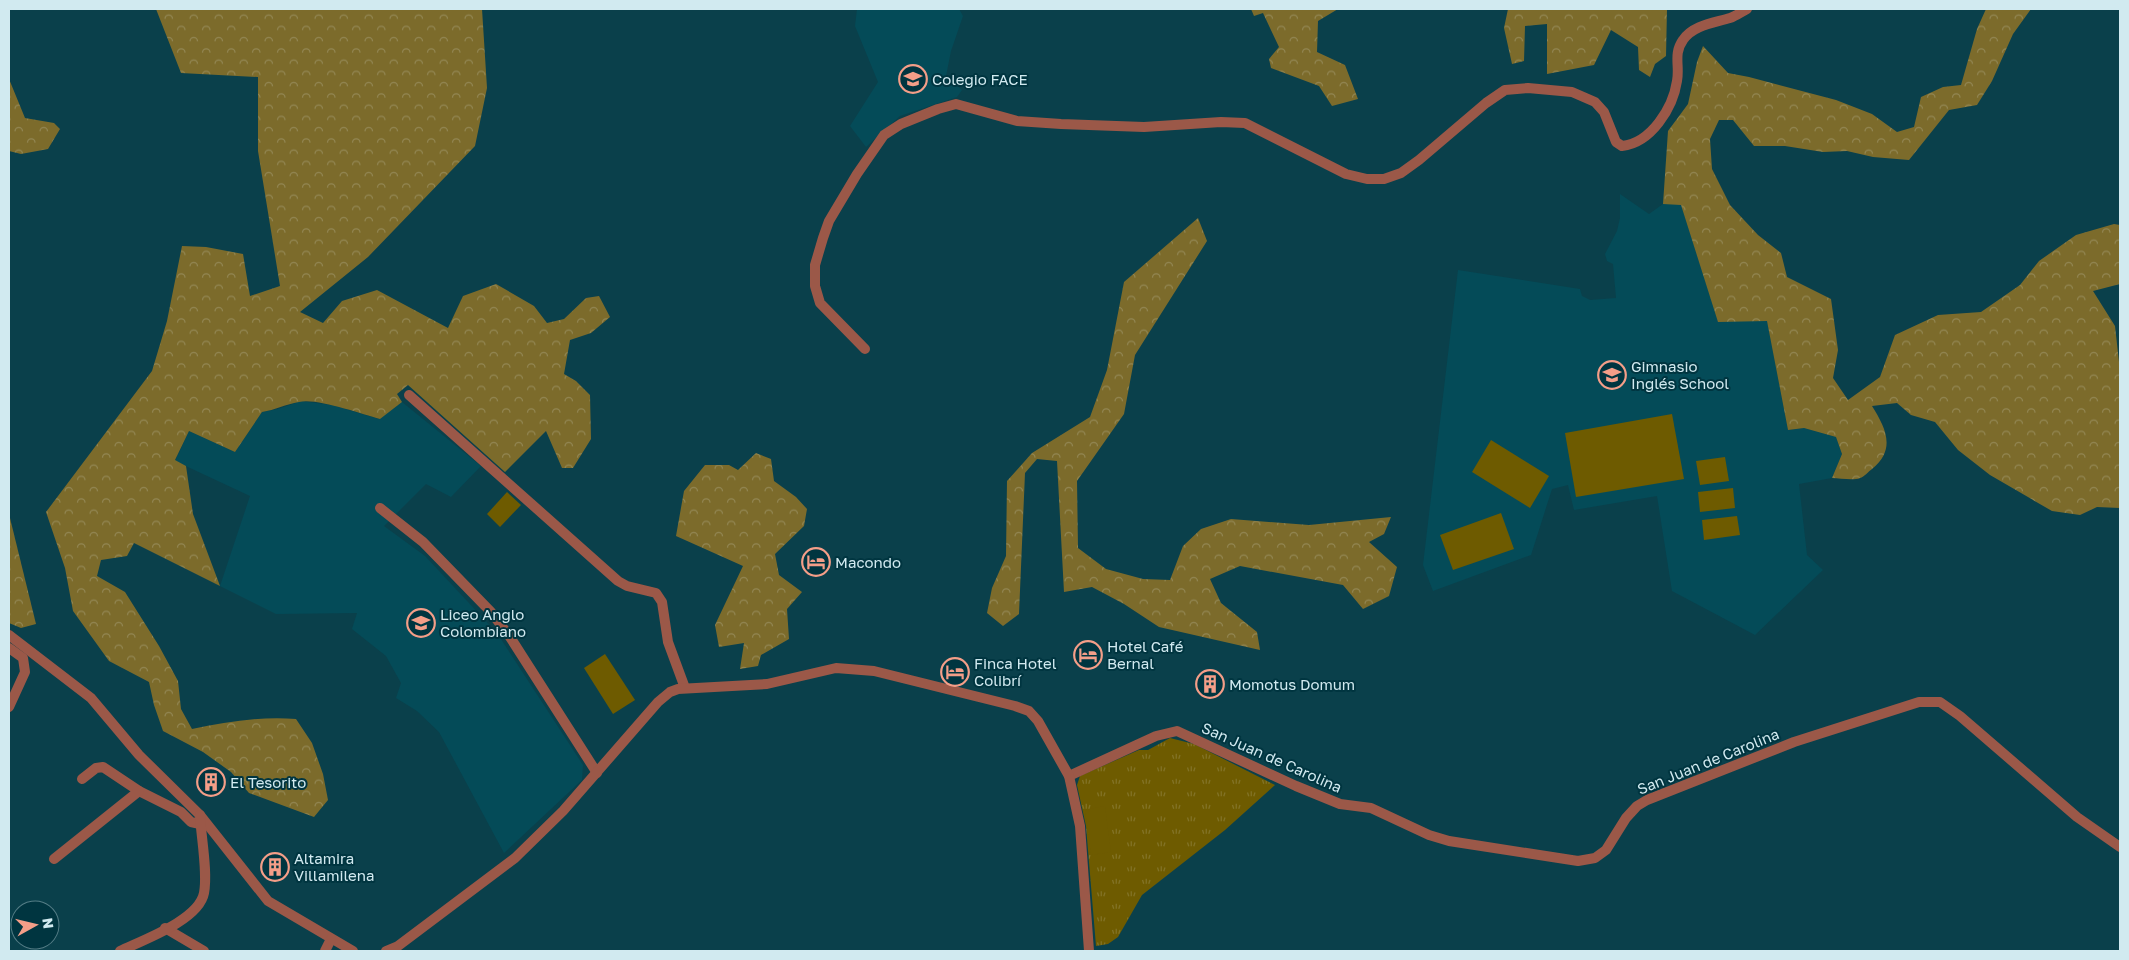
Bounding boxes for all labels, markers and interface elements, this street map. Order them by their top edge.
school or university icon: Colegio FACE [898,64,928,94]
place label: Colegio FACE [932,70,1028,88]
place label: Gimnasio Inglés School [1631,357,1729,392]
school or university icon: Gimnasio Inglés School [1597,360,1627,390]
hotel icon: Macondo [801,547,831,577]
place label: Macondo [835,553,901,571]
place label: Liceo Anglo Colombiano [440,605,526,640]
school or university icon: Liceo Anglo Colombiano [406,608,436,638]
place label: Hotel Café Bernal [1107,637,1184,672]
hotel icon: Hotel Café Bernal [1073,640,1103,670]
place label: Finca Hotel Colibrí [974,654,1057,689]
hotel icon: Finca Hotel Colibrí [940,657,970,687]
building icon: Momotus Domum [1195,669,1225,699]
place label: Momotus Domum [1229,675,1355,693]
street label: San Juan de Carolina [1199,718,1345,796]
street label: San Juan de Carolina [1634,724,1782,798]
building icon: El Tesorito [196,767,226,797]
place label: El Tesorito [230,773,306,791]
place label: Altamira Villamilena [294,849,375,884]
building icon: Altamira Villamilena [260,852,290,882]
north arrow [10,900,60,950]
text: N [39,917,58,930]

